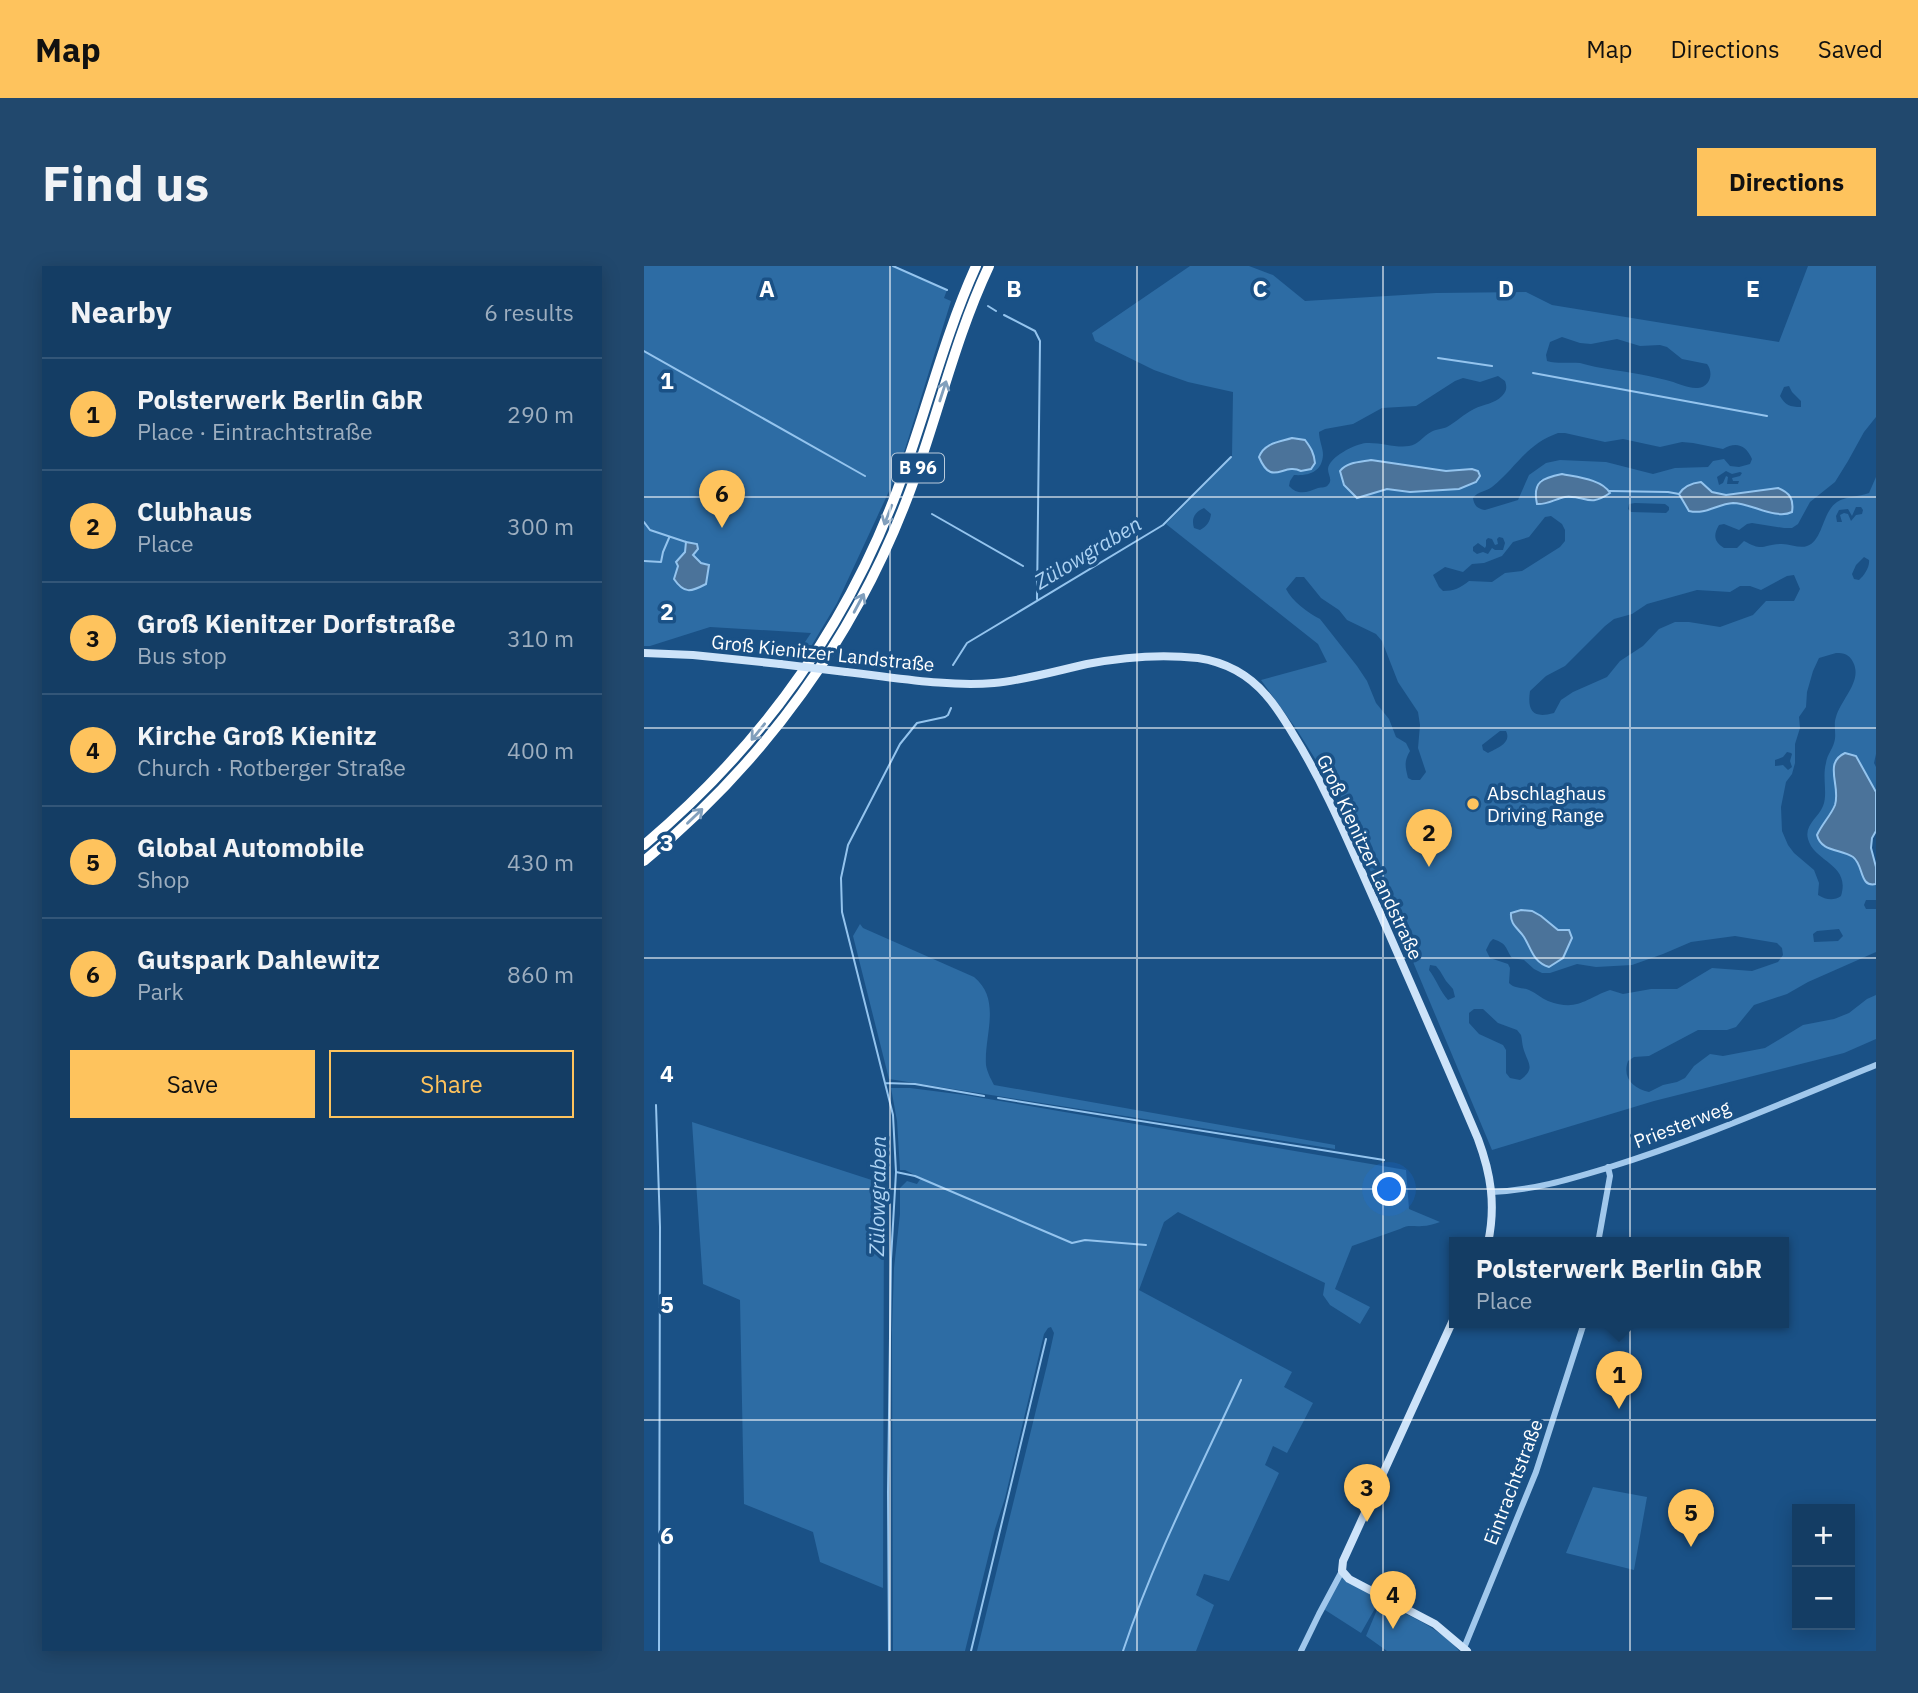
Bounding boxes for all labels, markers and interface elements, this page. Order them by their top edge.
text: Map [35,28,101,71]
text: Map [1586,33,1632,65]
text: Directions [1670,33,1780,65]
text: Saved [1818,33,1883,65]
button: Directions [1697,148,1876,216]
text: Find us [42,151,209,214]
text: A [759,273,775,303]
text: B [1006,273,1022,303]
text: C [1253,273,1268,303]
text: D [1498,273,1514,303]
text: E [1746,273,1760,303]
text: Nearby [70,292,172,331]
text: 6 results [484,297,574,327]
text: 1 [660,365,674,395]
one-way arrow [937,381,950,403]
text: Polsterwerk Berlin GbR [137,382,423,416]
text: 1 [86,399,100,429]
text: 290 m [507,399,574,429]
text: Place · Eintrachtstraße [137,416,373,446]
road number: B 96 [892,454,944,482]
pin: 6 [699,470,745,528]
text: Clubhaus [137,494,252,528]
one-way arrow [880,504,893,525]
water label: Zülowgraben [1028,509,1146,596]
text: 2 [86,511,100,541]
text: 300 m [507,511,574,541]
text: Place [137,528,194,558]
one-way arrow [853,593,867,613]
text: 2 [660,596,674,626]
text: Groß Kienitzer Dorfstraße [137,606,456,640]
text: 3 [86,623,100,653]
text: 310 m [507,623,574,653]
street label: Groß Kienitzer Landstraße [710,629,936,677]
text: Bus stop [137,640,227,670]
text: Kirche Groß Kienitz [137,718,377,752]
one-way arrow [750,722,766,740]
text: 4 [86,735,100,765]
text: 400 m [507,735,574,765]
street label: Groß Kienitzer Landstraße [1312,750,1428,964]
text: Church · Rotberger Straße [137,752,406,782]
place label: Abschlaghaus Driving Range [1487,781,1606,827]
marker: Abschlaghaus Driving Range [1465,796,1481,812]
one-way arrow [687,808,704,825]
pin: 2 [1406,809,1452,867]
text: 3 [660,827,674,857]
text: Global Automobile [137,830,364,864]
text: 5 [86,847,100,877]
text: 430 m [507,847,574,877]
text: Shop [137,864,190,894]
text: Gutspark Dahlewitz [137,942,380,976]
text: 6 [86,959,100,989]
text: 860 m [507,959,574,989]
text: Park [137,976,184,1006]
button: Save [70,1050,315,1118]
button: Share [329,1050,574,1118]
text: 4 [660,1058,674,1088]
street label: Priesterweg [1630,1095,1734,1153]
water label: Zülowgraben [862,1136,892,1257]
your location [1372,1172,1406,1206]
popup [1449,1237,1789,1328]
text: Polsterwerk Berlin GbR [1476,1251,1762,1285]
text: Place [1476,1285,1532,1315]
text: 5 [660,1289,674,1319]
pin: 1 [1596,1351,1642,1409]
street label: Eintrachtstraße [1478,1416,1548,1548]
pin: 3 [1344,1464,1390,1522]
pin: 5 [1668,1489,1714,1547]
map controls [1792,1504,1855,1630]
button: + [1792,1504,1855,1567]
text: 6 [660,1520,674,1550]
button: − [1792,1567,1855,1630]
pin: 4 [1370,1571,1416,1629]

